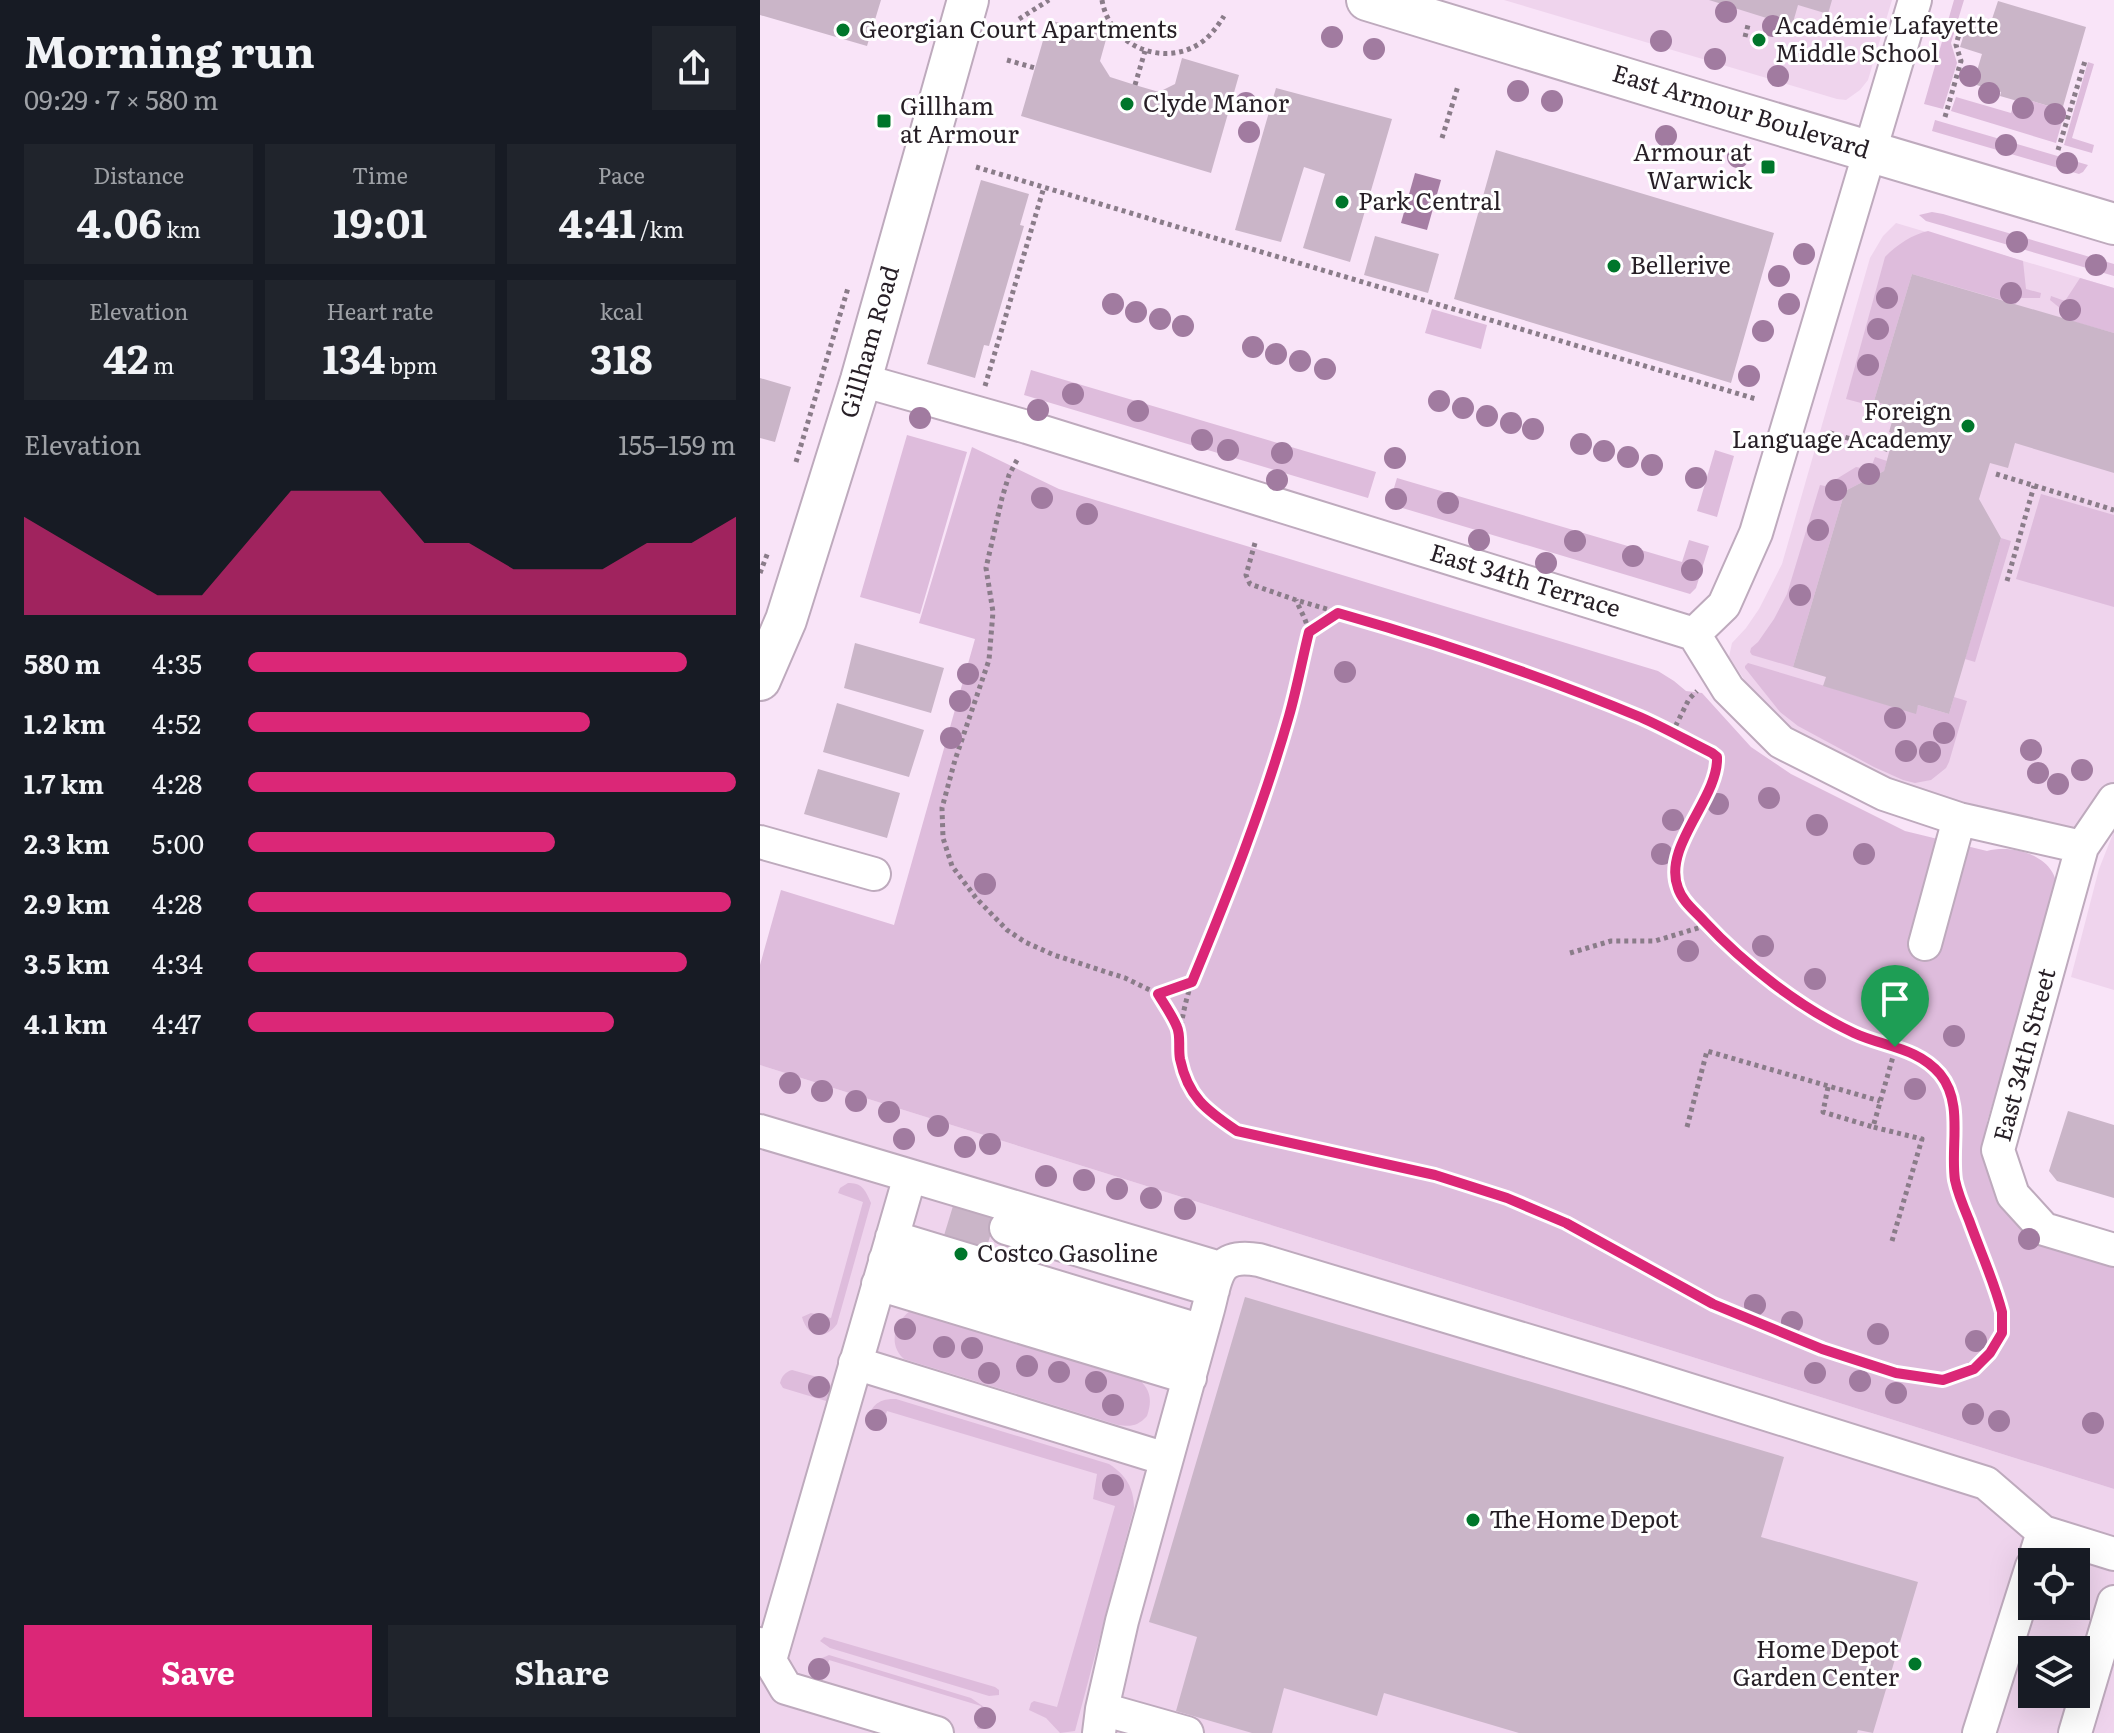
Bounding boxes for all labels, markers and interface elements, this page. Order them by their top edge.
place label: Académie Lafayette Middle School [1775,6,1998,69]
place label: Georgian Court Apartments [859,10,1177,45]
text: Morning run [24,16,315,82]
marker: Georgian Court Apartments [834,21,852,39]
button: share [652,26,736,110]
marker: Académie Lafayette Middle School [1750,31,1768,49]
street label: East Armour Boulevard [1609,54,1875,166]
text: 09:29 · 7 × 580 m [24,79,219,118]
place label: Clyde Manor [1143,84,1290,119]
place label: Gillham at Armour [900,87,1020,150]
marker: Clyde Manor [1118,95,1136,113]
marker: Gillham at Armour [875,112,893,130]
place label: Armour at Warwick [1633,133,1752,196]
text: Distance [93,158,184,191]
text: Time [352,158,408,191]
text: Pace [598,158,645,191]
marker: Armour at Warwick [1759,158,1777,176]
place label: Park Central [1358,182,1501,217]
text: 4.06 [77,191,162,250]
text: 19:01 [333,191,427,250]
text: 4:41 [558,191,636,250]
marker: Park Central [1333,193,1351,211]
text: km [162,212,201,245]
text: /km [636,212,684,245]
place label: Bellerive [1630,246,1731,281]
marker: Bellerive [1605,257,1623,275]
street label: Gillham Road [829,261,906,422]
text: Elevation [89,294,188,327]
text: Heart rate [327,294,433,327]
text: kcal [600,294,643,327]
text: 42 [103,327,149,386]
text: 134 [322,327,385,386]
text: 318 [590,327,653,386]
text: m [149,348,174,381]
text: bpm [385,348,438,381]
place label: Foreign Language Academy [1732,392,1952,455]
marker: Foreign Language Academy [1959,417,1977,435]
text: Elevation [24,424,142,463]
text: 155–159 m [618,424,736,463]
street label: East 34th Terrace [1426,533,1625,624]
text: 580 m [24,643,101,682]
text: 4:35 [152,643,202,682]
text: 1.2 km [24,703,106,742]
text: 4:52 [152,703,201,742]
text: 1.7 km [24,763,104,802]
text: 4:28 [152,763,202,802]
text: 2.3 km [24,823,110,862]
text: 5:00 [152,823,204,862]
text: 2.9 km [24,883,110,922]
text: 4:28 [152,883,202,922]
text: 3.5 km [24,943,110,982]
text: 4:34 [152,943,203,982]
street label: East 34th Street [1983,963,2063,1145]
pin [1861,965,1929,1047]
icon: arrive [1873,977,1917,1021]
text: 4.1 km [24,1003,108,1042]
text: 4:47 [152,1003,201,1042]
place label: Costco Gasoline [977,1234,1158,1269]
marker: Costco Gasoline [952,1245,970,1263]
place label: The Home Depot [1489,1500,1679,1535]
marker: The Home Depot [1464,1511,1482,1529]
map controls [2018,1548,2090,1708]
button: locate [2018,1548,2090,1620]
button: Save [24,1625,372,1717]
button: Share [388,1625,736,1717]
place label: Home Depot Garden Center [1733,1630,1900,1693]
button: layers [2018,1636,2090,1708]
marker: Home Depot Garden Center [1906,1655,1924,1673]

